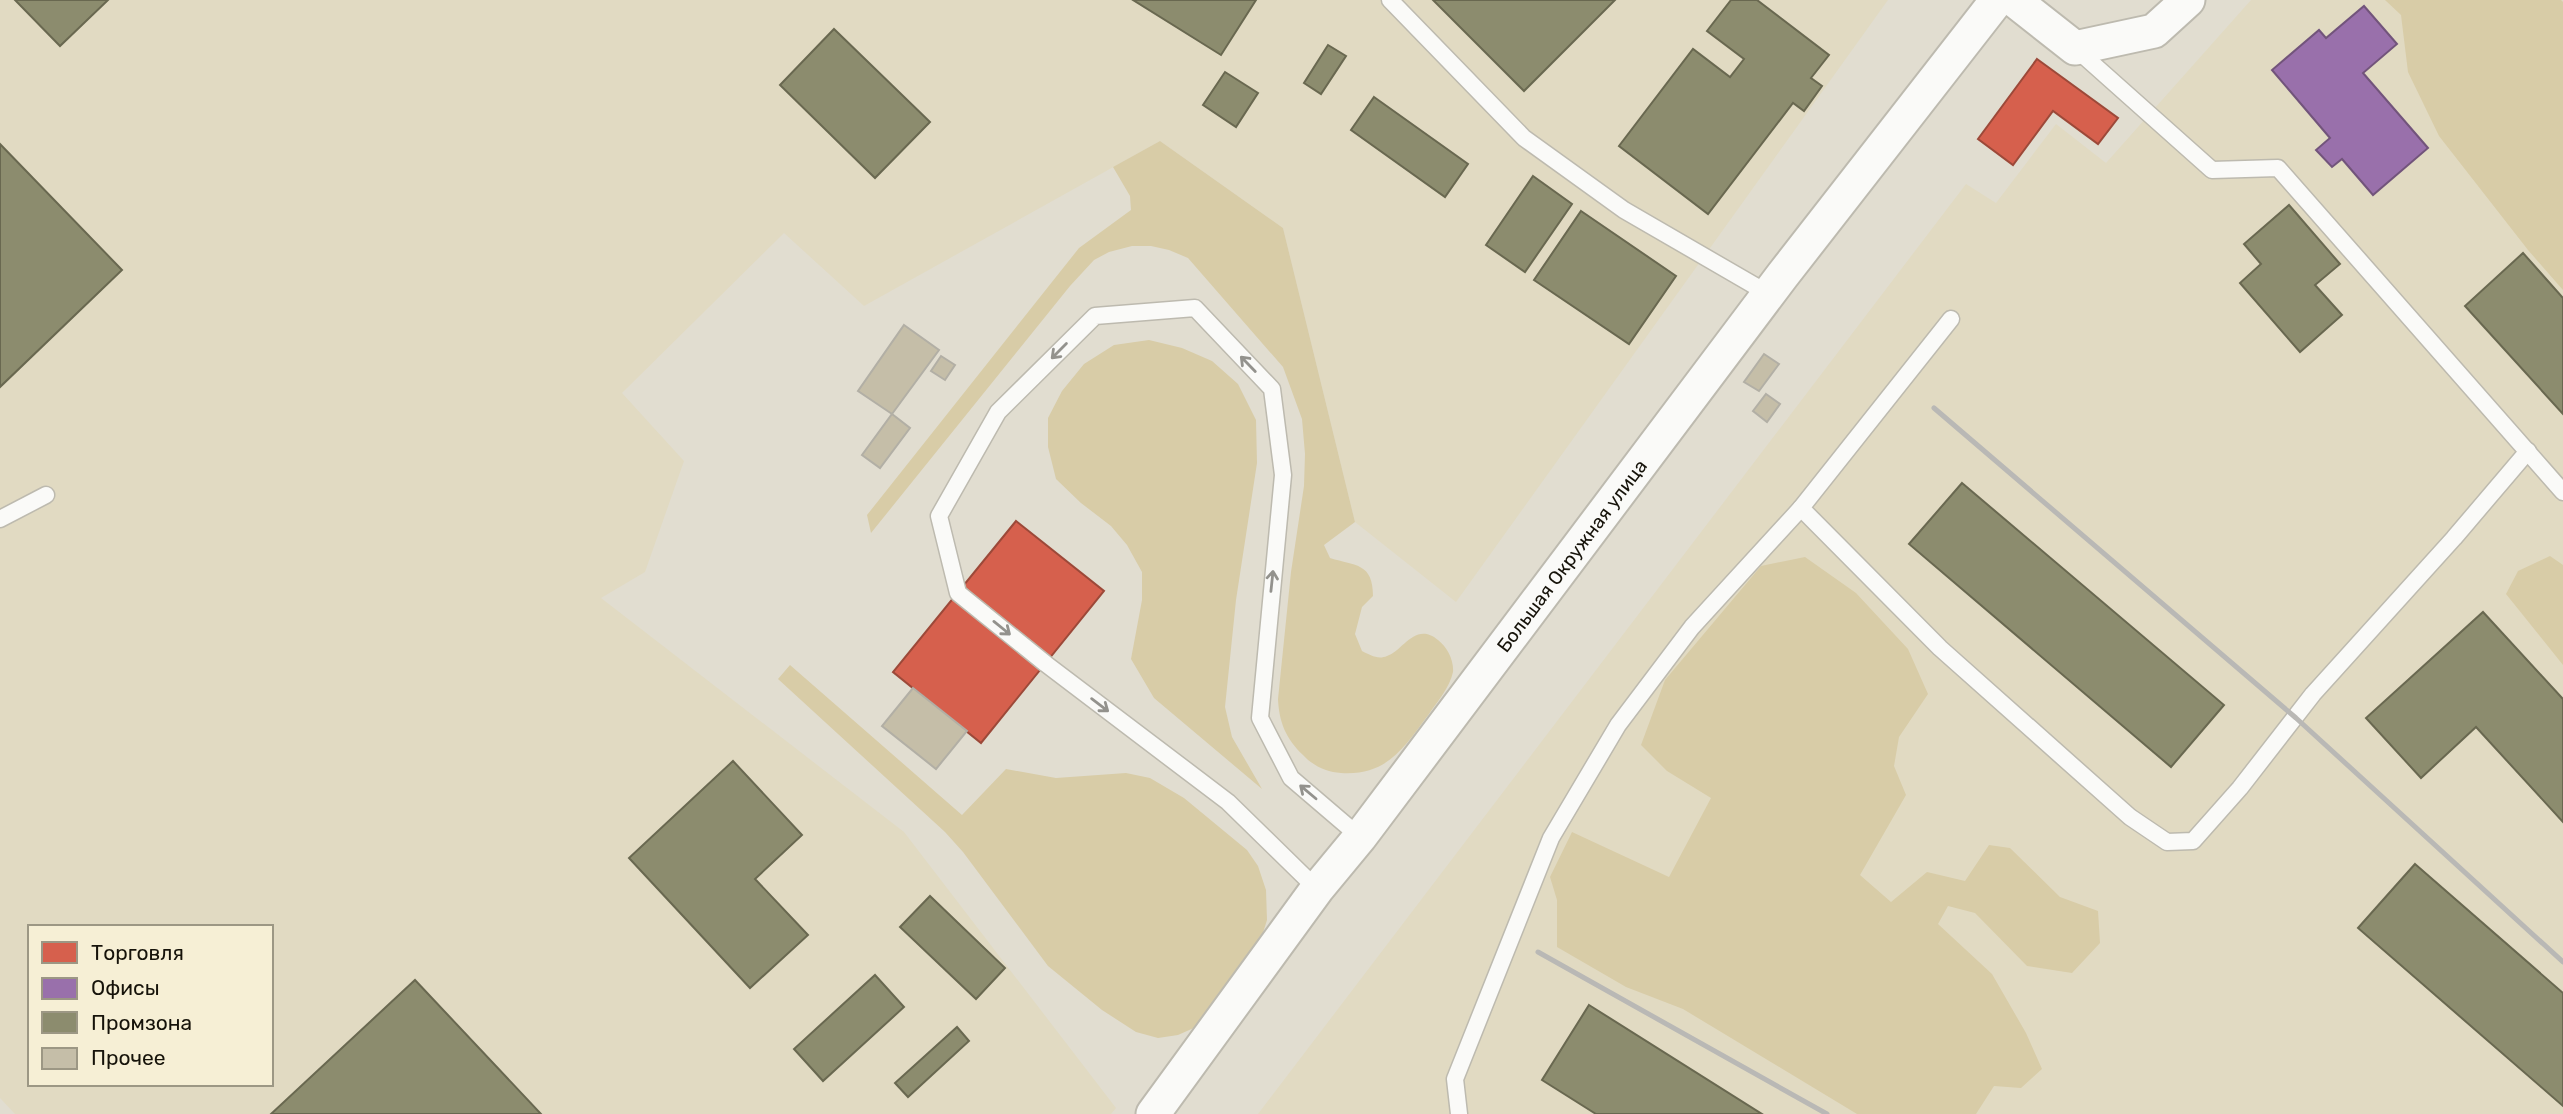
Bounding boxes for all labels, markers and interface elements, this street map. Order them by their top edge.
one-way arrow [1051,342,1068,359]
one-way arrow [1240,356,1257,373]
street label: Большая Окружная улица [1492,455,1652,657]
one-way arrow [1266,570,1279,592]
one-way arrow [992,621,1010,636]
one-way arrow [1090,698,1108,713]
one-way arrow [1299,785,1317,800]
legend [28,925,273,1086]
text: Торговля [91,940,184,965]
text: Офисы [91,975,160,1000]
text: Промзона [91,1010,192,1035]
text: Прочее [91,1045,166,1070]

